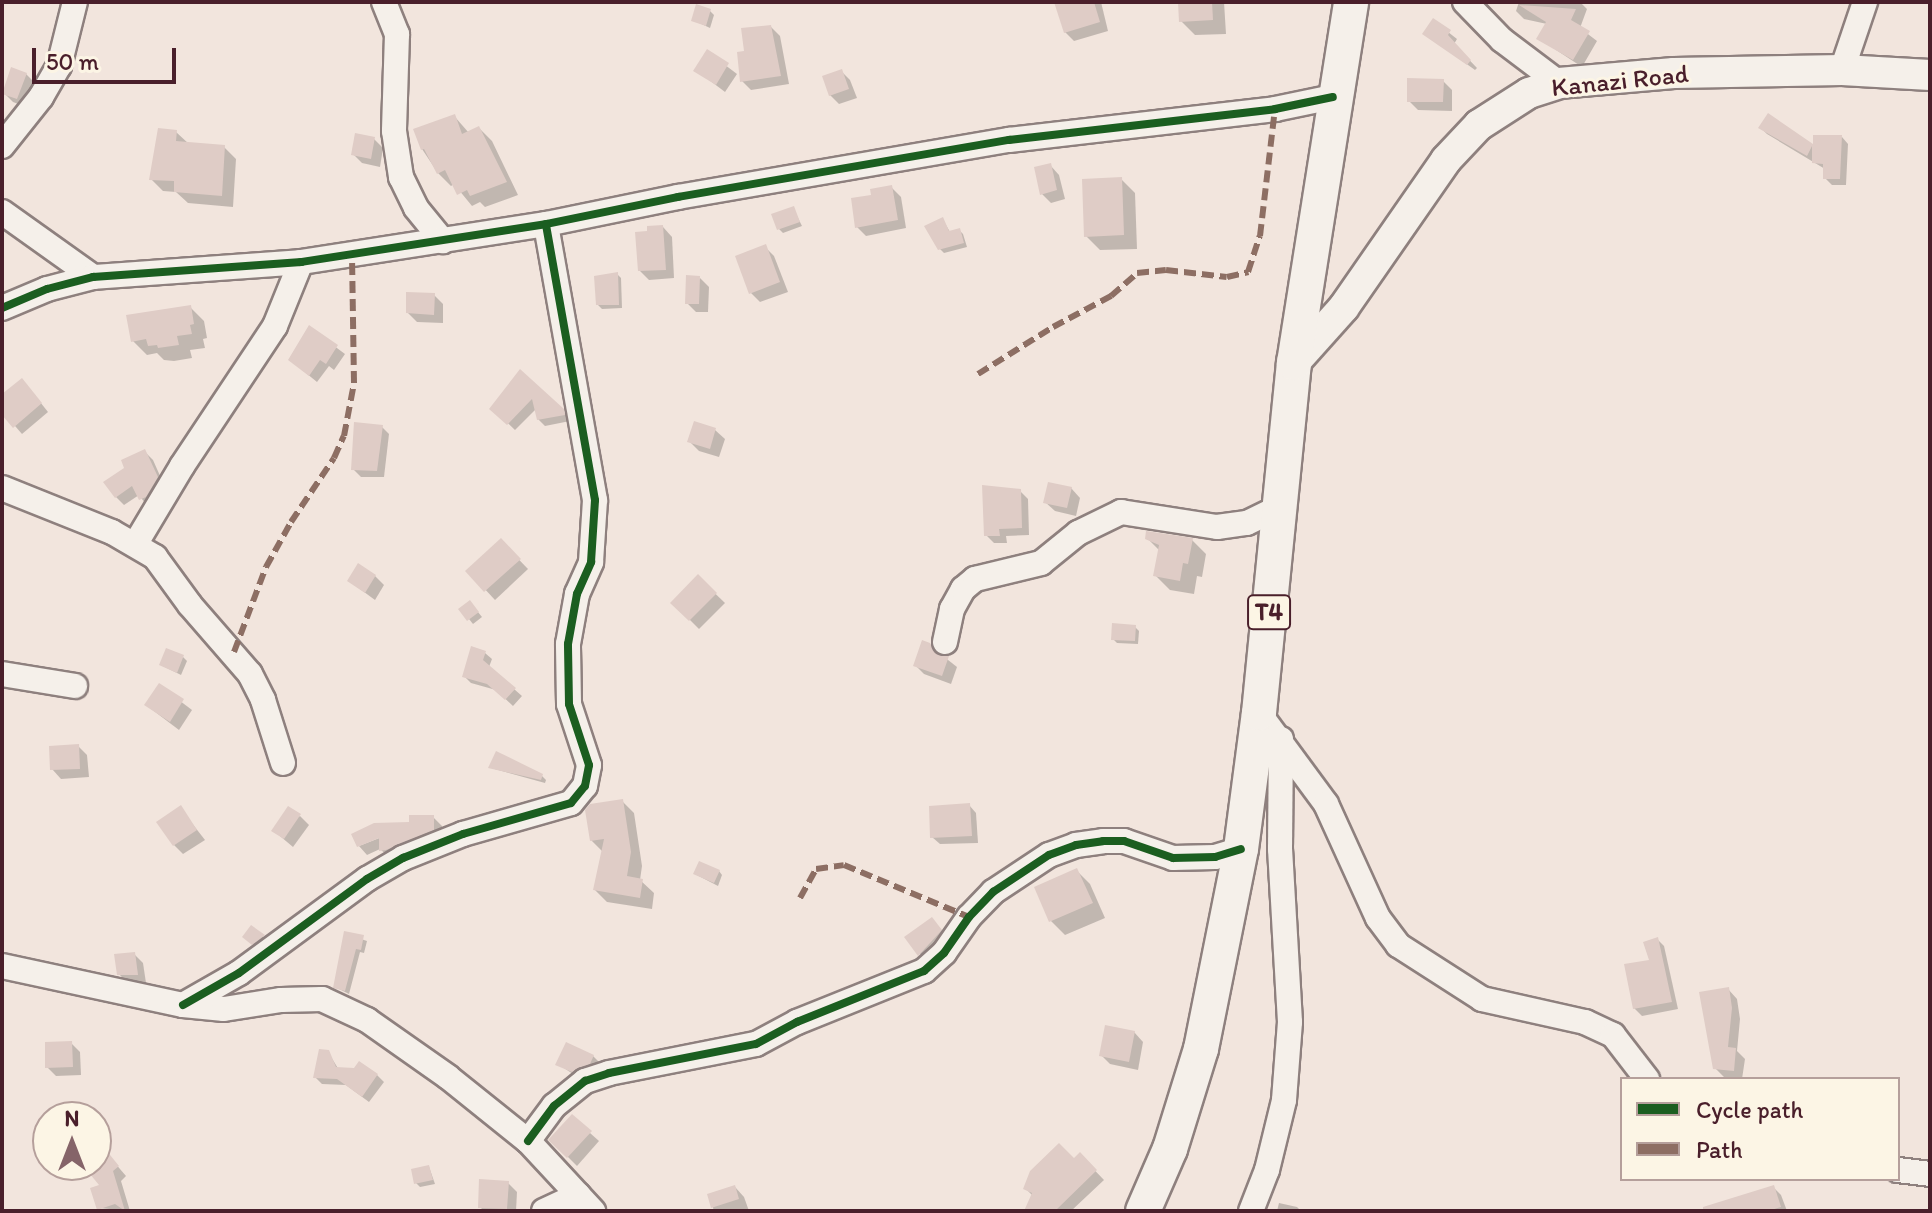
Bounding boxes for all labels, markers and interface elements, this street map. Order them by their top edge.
scale bar [36,32,180,82]
text: 50 m [46,47,99,76]
street label: Kanazi Road [1550,58,1690,104]
road number: T4 [1247,592,1291,632]
legend [1620,1077,1900,1181]
text: Cycle path [1696,1095,1803,1124]
north arrow [32,1101,112,1181]
text: N [65,1105,79,1132]
text: Path [1696,1135,1743,1164]

